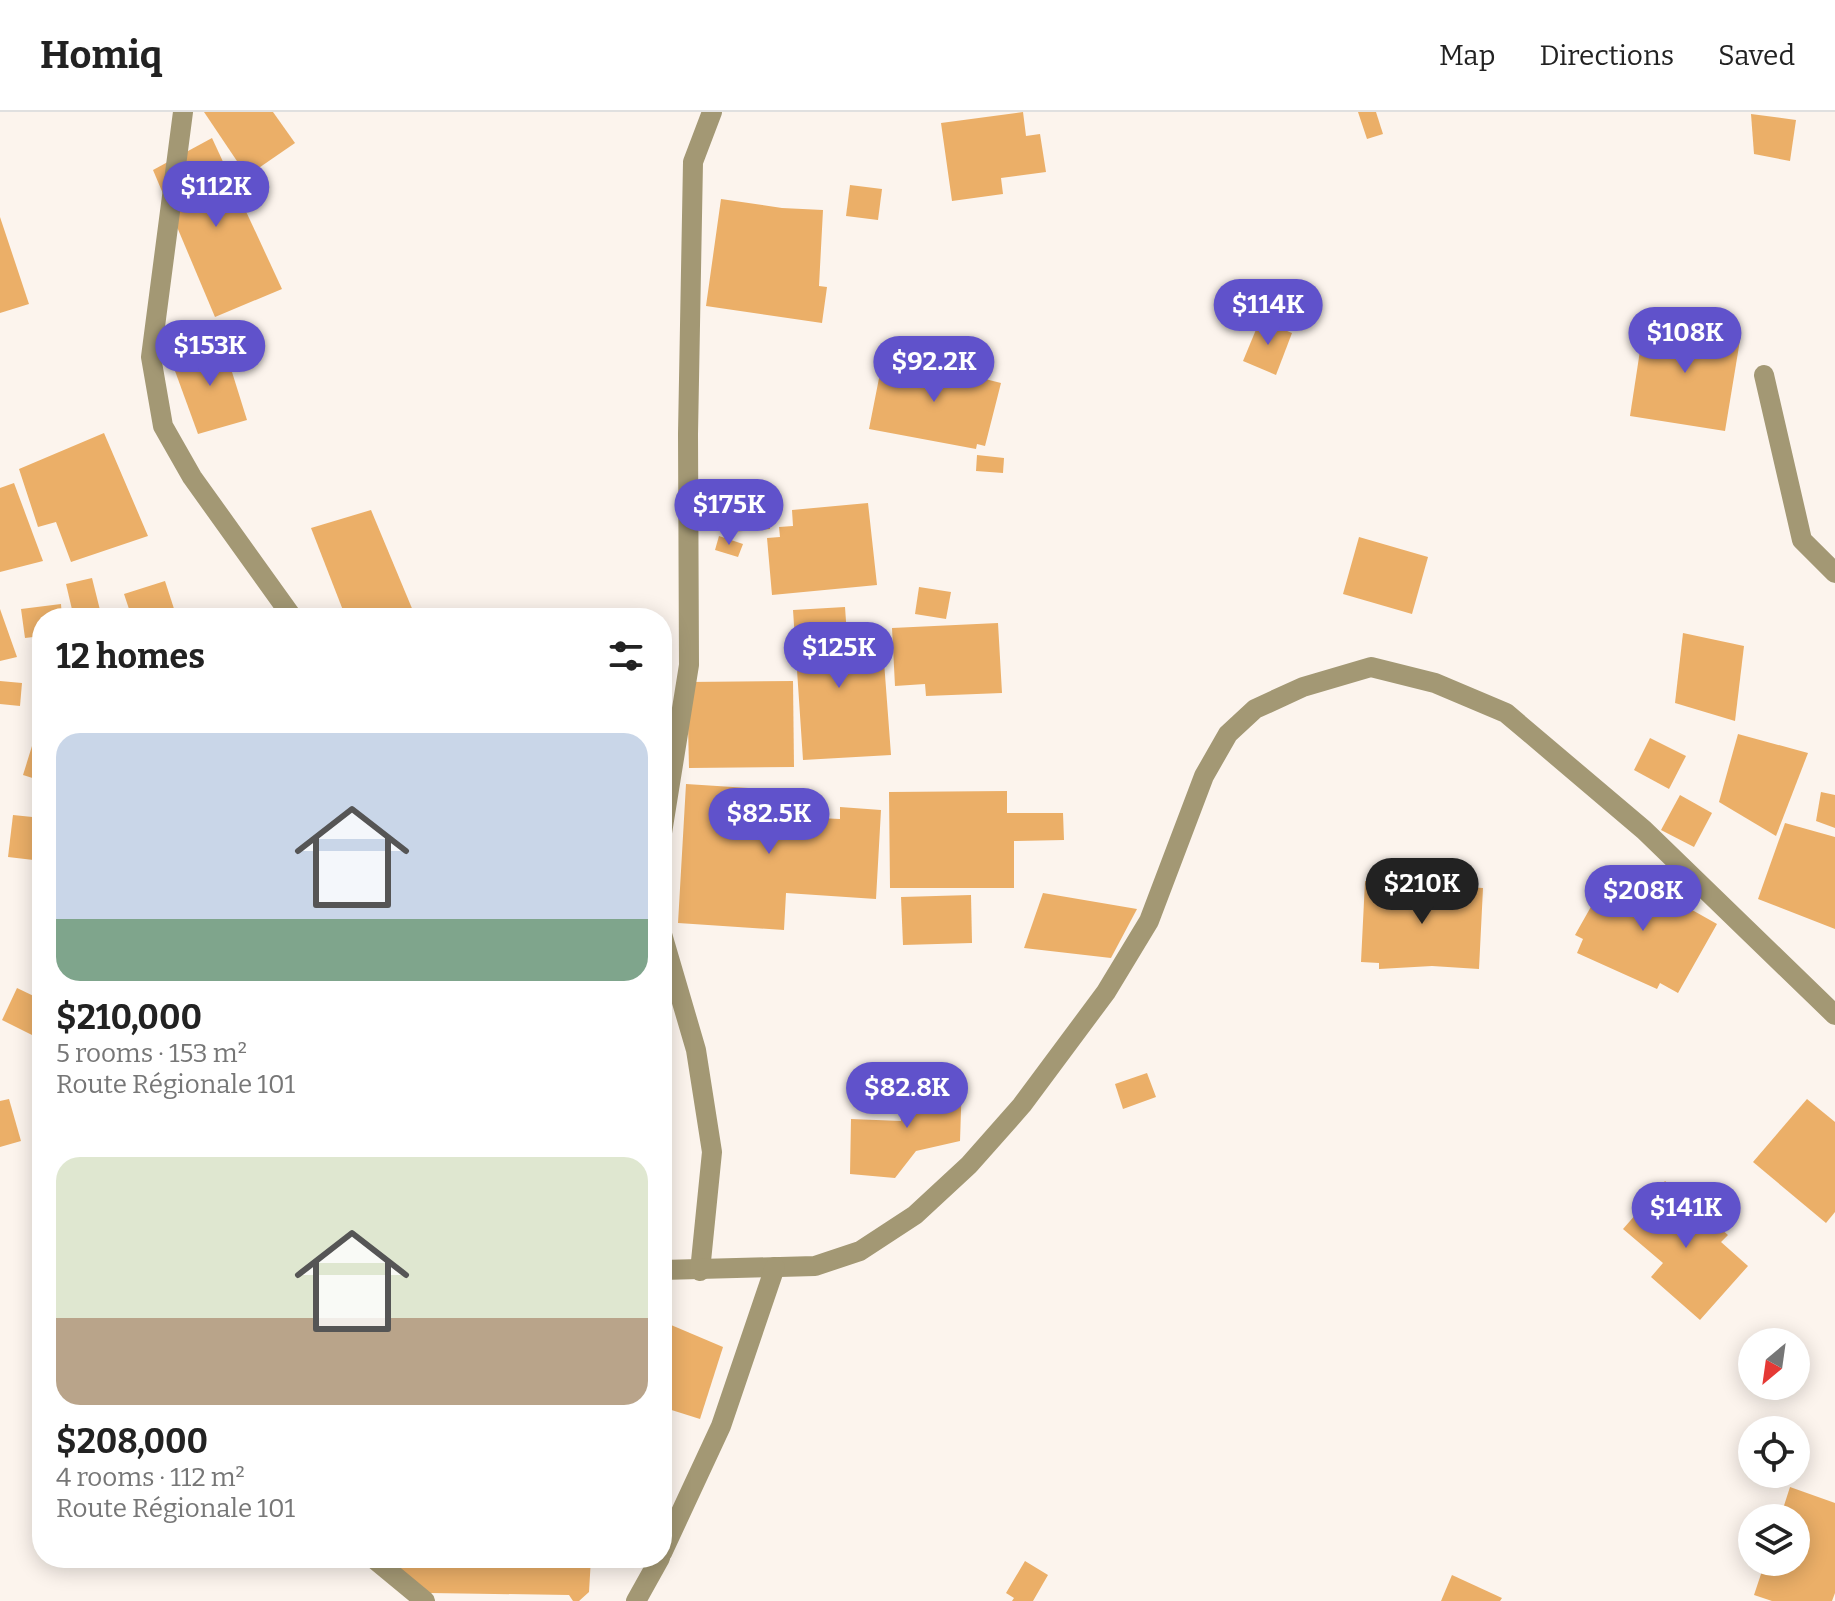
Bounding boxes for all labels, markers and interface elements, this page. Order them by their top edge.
text: Homiq [40,32,162,78]
text: Map [1439,39,1495,72]
text: Directions [1539,39,1674,72]
text: Saved [1718,39,1795,72]
pin: $112K [160,161,272,229]
text: $112K [180,171,252,202]
pin: $114K [1212,279,1324,347]
text: $114K [1232,289,1304,320]
pin: $108K [1629,307,1741,375]
text: $108K [1646,317,1724,348]
pin: $153K [154,320,266,388]
text: $153K [173,330,247,361]
pin: $92.2K [869,336,999,404]
text: $92.2K [891,346,977,377]
pin: $175K [673,479,785,547]
text: $175K [692,489,766,520]
pin: $125K [783,622,895,690]
text: $125K [802,632,876,663]
icon: filters [604,634,648,678]
text: 12 homes [56,636,205,677]
icon: home [280,785,424,929]
pin: $82.5K [704,788,834,856]
text: $82.5K [726,798,812,829]
pin: $210K [1366,858,1478,926]
pin: $208K [1587,865,1699,933]
text: $210K [1384,868,1460,899]
text: $208K [1603,875,1683,906]
text: $210,000 [56,997,202,1038]
text: 5 rooms · 153 m² [56,1038,247,1069]
pin: $82.8K [842,1062,972,1130]
text: Route Régionale 101 [56,1069,295,1100]
text: $82.8K [864,1072,950,1103]
pin: $141K [1630,1182,1742,1250]
text: $141K [1650,1192,1722,1223]
icon: home [280,1209,424,1353]
north arrow [1738,1328,1810,1400]
map controls [1738,1328,1810,1576]
button: locate [1738,1416,1810,1488]
text: $208,000 [56,1421,208,1462]
text: 4 rooms · 112 m² [56,1462,245,1493]
text: Route Régionale 101 [56,1493,295,1524]
button: layers [1738,1504,1810,1576]

